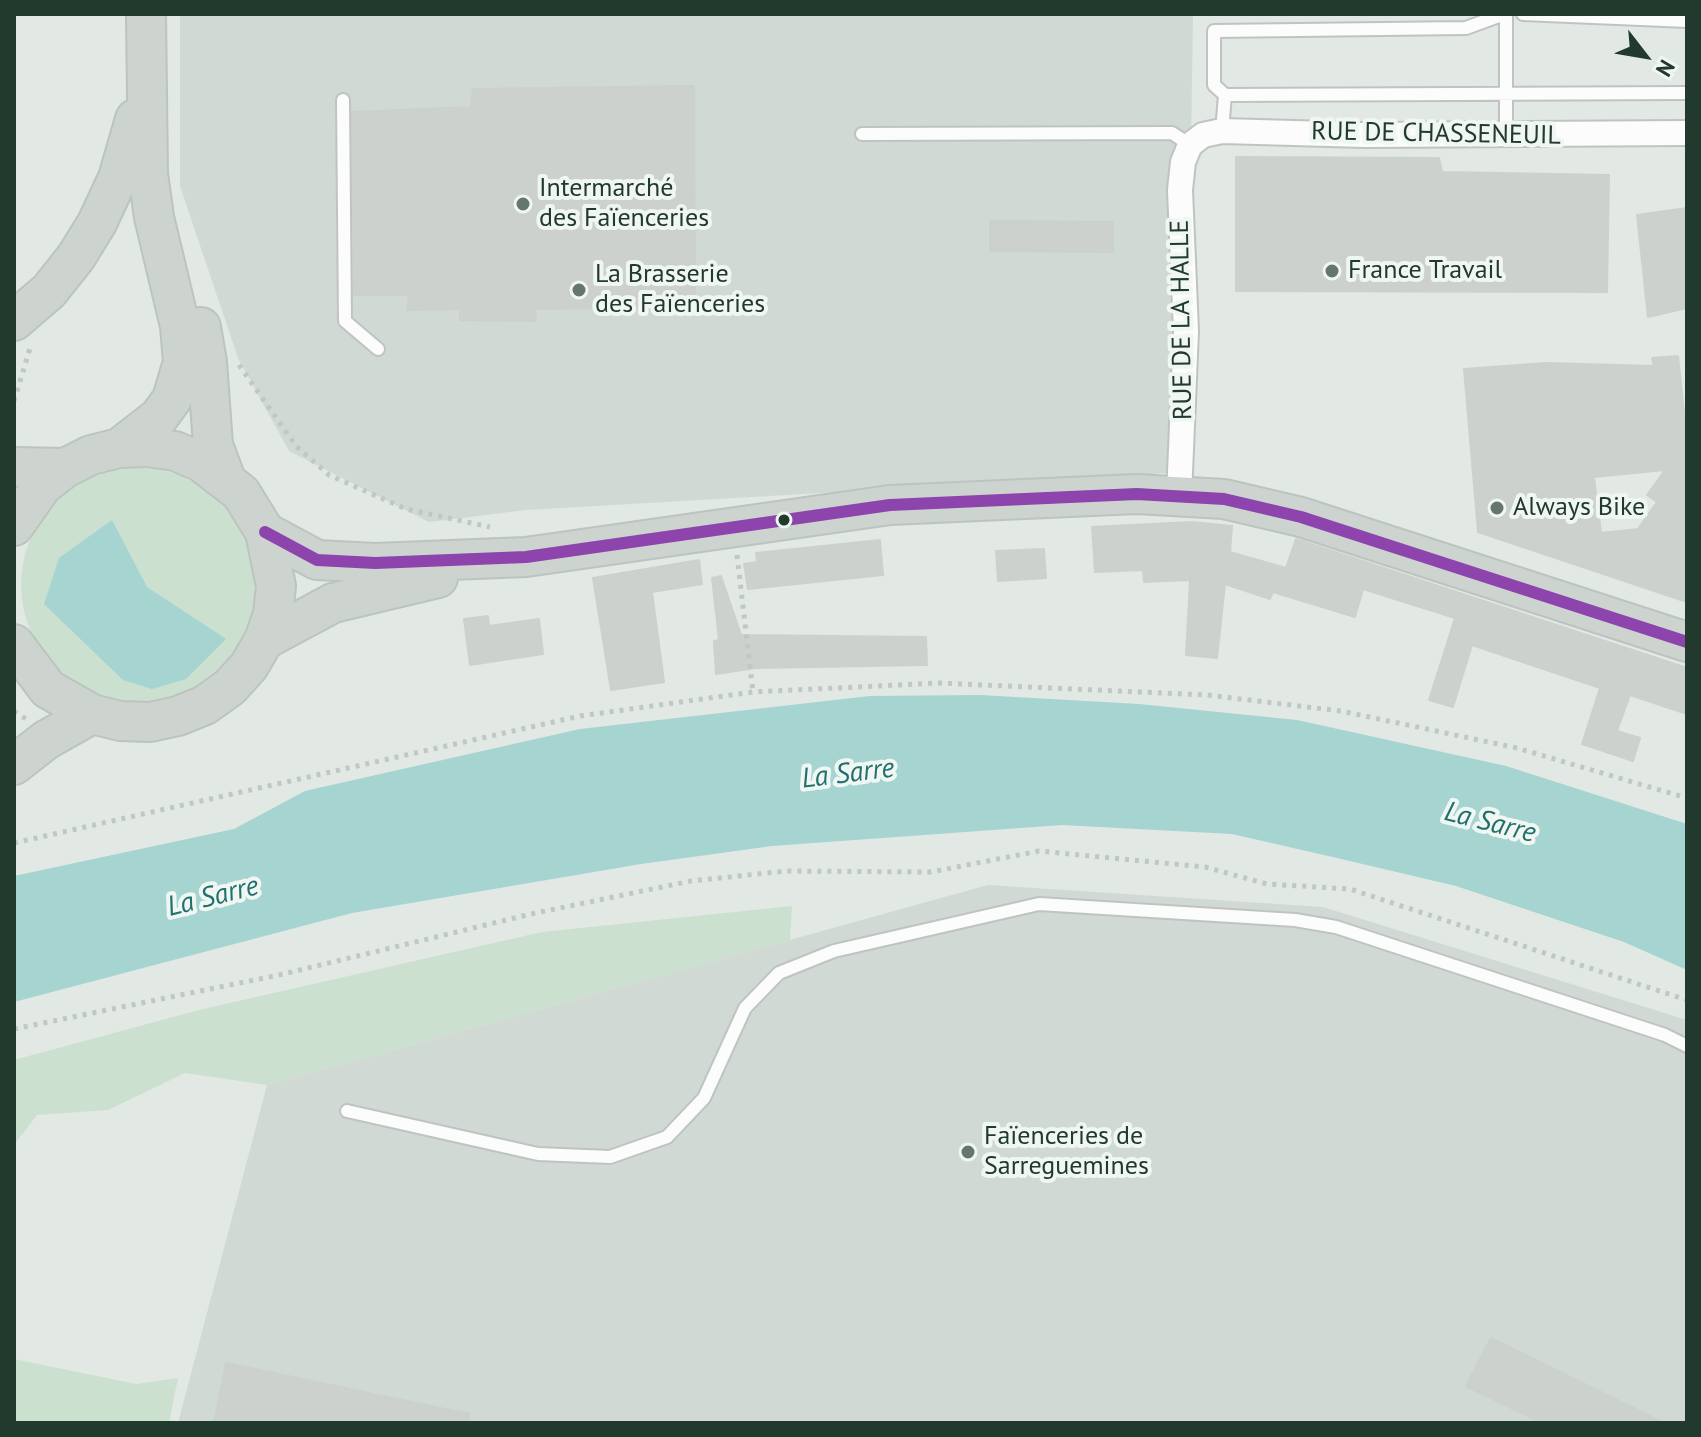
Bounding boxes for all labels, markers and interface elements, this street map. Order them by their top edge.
north arrow [1605,16,1685,96]
text: N [1650,55,1681,82]
street label: RUE DE CHASSENEUIL [1311,116,1561,152]
place label: Intermarché des Faïenceries [539,173,709,234]
marker: Intermarché des Faïenceries [514,195,532,213]
street label: RUE DE LA HALLE [1165,220,1199,420]
place label: France Travail [1348,255,1502,287]
place label: La Brasserie des Faïenceries [595,259,765,320]
marker: France Travail [1323,262,1341,280]
marker: La Brasserie des Faïenceries [570,281,588,299]
place label: Always Bike [1513,492,1645,524]
marker: Always Bike [1488,499,1506,517]
unlabelled marker [776,512,792,528]
water label: La Sarre [800,752,896,796]
water label: La Sarre [1441,795,1539,851]
water label: La Sarre [164,869,262,925]
place label: Faïenceries de Sarreguemines [984,1121,1149,1182]
marker: Faïenceries de Sarreguemines [959,1143,977,1161]

